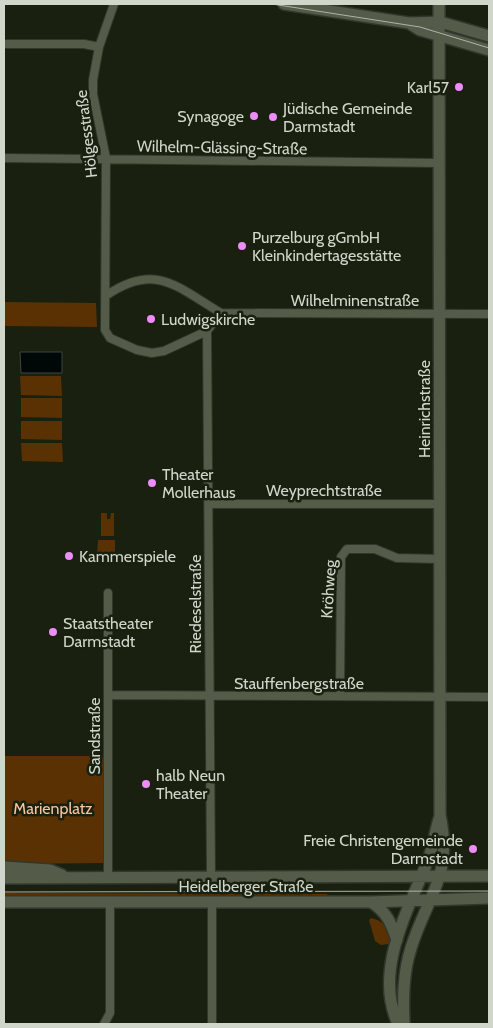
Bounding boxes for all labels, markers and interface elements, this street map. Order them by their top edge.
place label: Karl57 [407,78,449,97]
marker: Karl57 [453,81,465,93]
street label: Hölgesstraße [72,89,101,179]
place label: Jüdische Gemeinde Darmstadt [282,99,412,136]
place label: Synagoge [177,107,244,126]
marker: Synagoge [248,110,260,122]
marker: Jüdische Gemeinde Darmstadt [267,111,279,123]
street label: Wilhelm-Glässing-Straße [137,137,307,158]
place label: Purzelburg gGmbH Kleinkindertagesstätte [252,228,401,265]
marker: Purzelburg gGmbH Kleinkindertagesstätte [236,240,248,252]
street label: Wilhelminenstraße [291,291,419,310]
place label: Ludwigskirche [161,310,255,329]
marker: Ludwigskirche [145,313,157,325]
street label: Heinrichstraße [415,360,434,458]
place label: Theater Mollerhaus [162,465,236,502]
marker: Theater Mollerhaus [146,477,158,489]
street label: Weyprechtstraße [266,481,382,500]
place label: Kammerspiele [79,547,176,566]
marker: Kammerspiele [63,550,75,562]
street label: Riedeselstraße [186,555,205,653]
street label: Kröhweg [317,558,340,619]
place label: Staatstheater Darmstadt [63,614,154,651]
marker: Staatstheater Darmstadt [47,626,59,638]
street label: Stauffenbergstraße [234,674,364,693]
street label: Sandstraße [85,698,104,774]
place label: halb Neun Theater [156,766,225,803]
marker: halb Neun Theater [140,778,152,790]
park label: Marienplatz [13,799,93,818]
place label: Freie Christengemeinde Darmstadt [303,831,464,868]
marker: Freie Christengemeinde Darmstadt [467,843,479,855]
street label: Heidelberger Straße [179,877,313,896]

